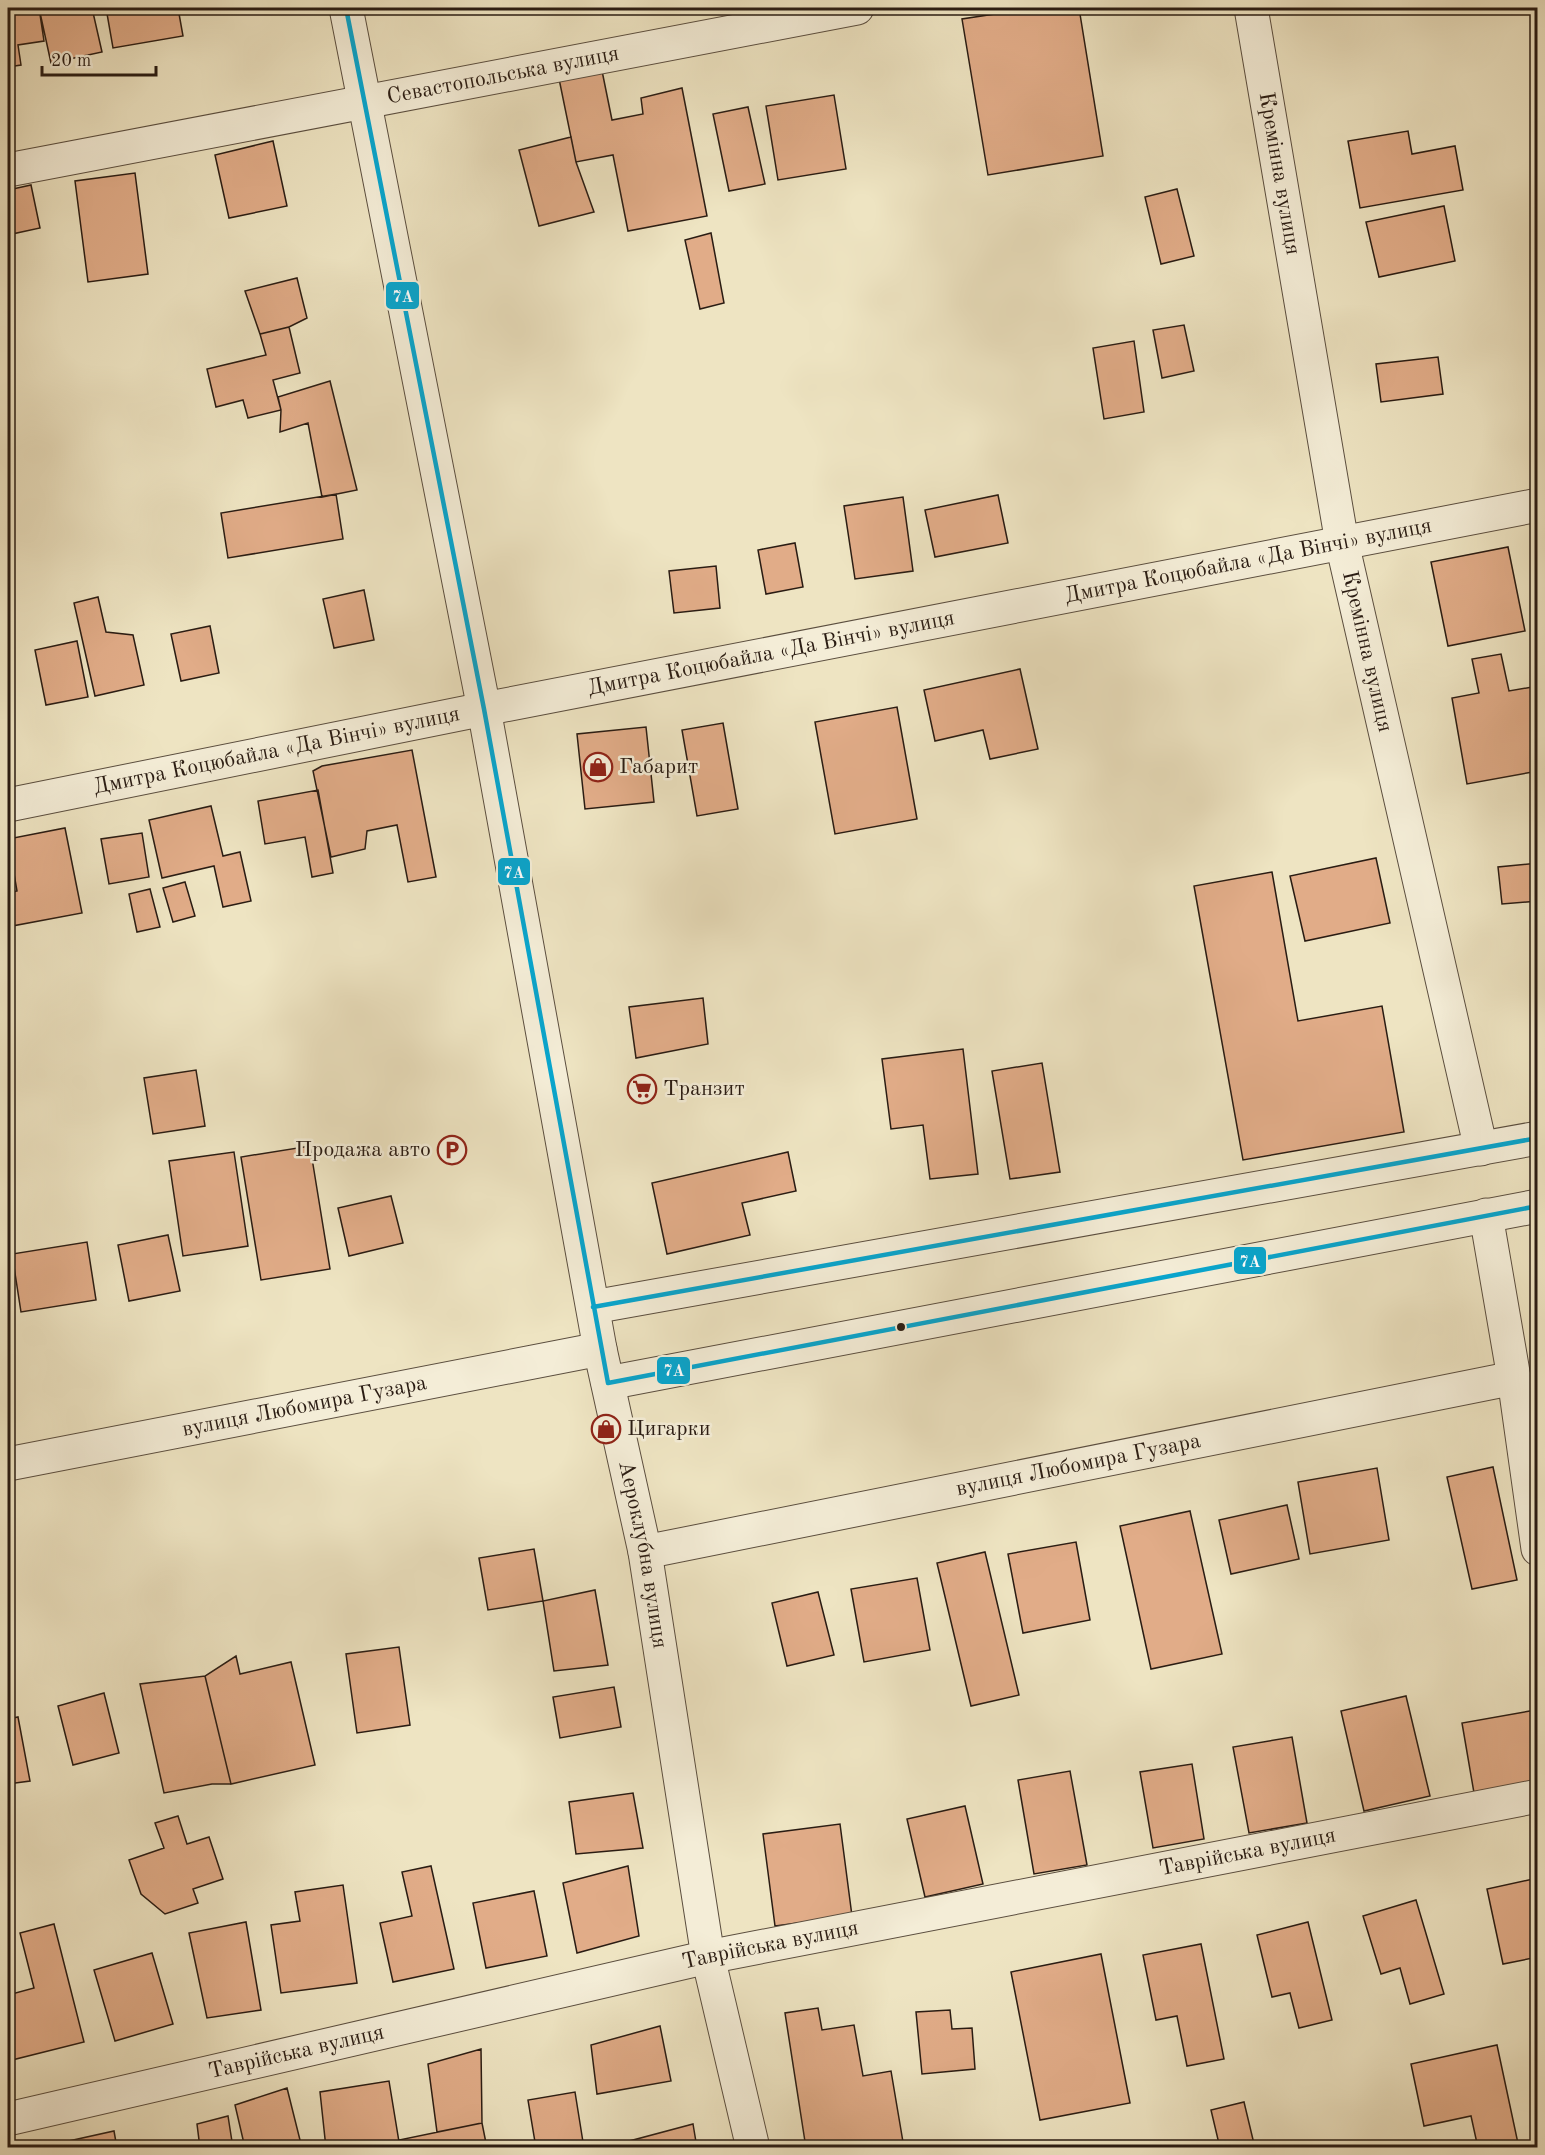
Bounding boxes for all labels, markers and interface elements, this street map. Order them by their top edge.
scale bar [42,39,156,77]
street label: Севастопольська вулиця [385,43,621,108]
text: 20 m [51,52,91,70]
street label: Кремінна вулиця [1255,91,1304,257]
line badge: 7А [385,281,420,310]
text: 7А [392,290,414,306]
street label: Дмитра Коцюбайла «Да Вінчі» вулиця [1063,515,1434,607]
street label: Кремінна вулиця [1338,569,1396,734]
street label: Дмитра Коцюбайла «Да Вінчі» вулиця [586,607,956,700]
street label: Дмитра Коцюбайла «Да Вінчі» вулиця [91,703,462,799]
shop icon: Габарит [582,751,614,783]
place label: Габарит [619,756,698,778]
line badge: 7А [497,857,531,886]
text: 7А [503,866,525,882]
supermarket icon: Транзит [626,1073,658,1105]
place label: Транзит [663,1078,745,1100]
parking icon: Продажа авто [436,1134,468,1166]
place label: Продажа авто [295,1139,431,1161]
line badge: 7А [1233,1246,1267,1275]
text: 7А [1239,1255,1261,1271]
unlabelled marker [895,1321,907,1333]
line badge: 7А [656,1356,691,1385]
text: 7А [663,1364,685,1380]
street label: вулиця Любомира Гузара [180,1372,429,1441]
shop icon: Цигарки [590,1413,622,1445]
place label: Цигарки [627,1418,710,1440]
street label: вулиця Любомира Гузара [954,1430,1203,1500]
street label: Аероклубна вулиця [614,1459,671,1650]
street label: Таврійська вулиця [1157,1824,1338,1880]
street label: Таврійська вулиця [680,1917,861,1974]
street label: Таврійська вулиця [206,2021,386,2083]

